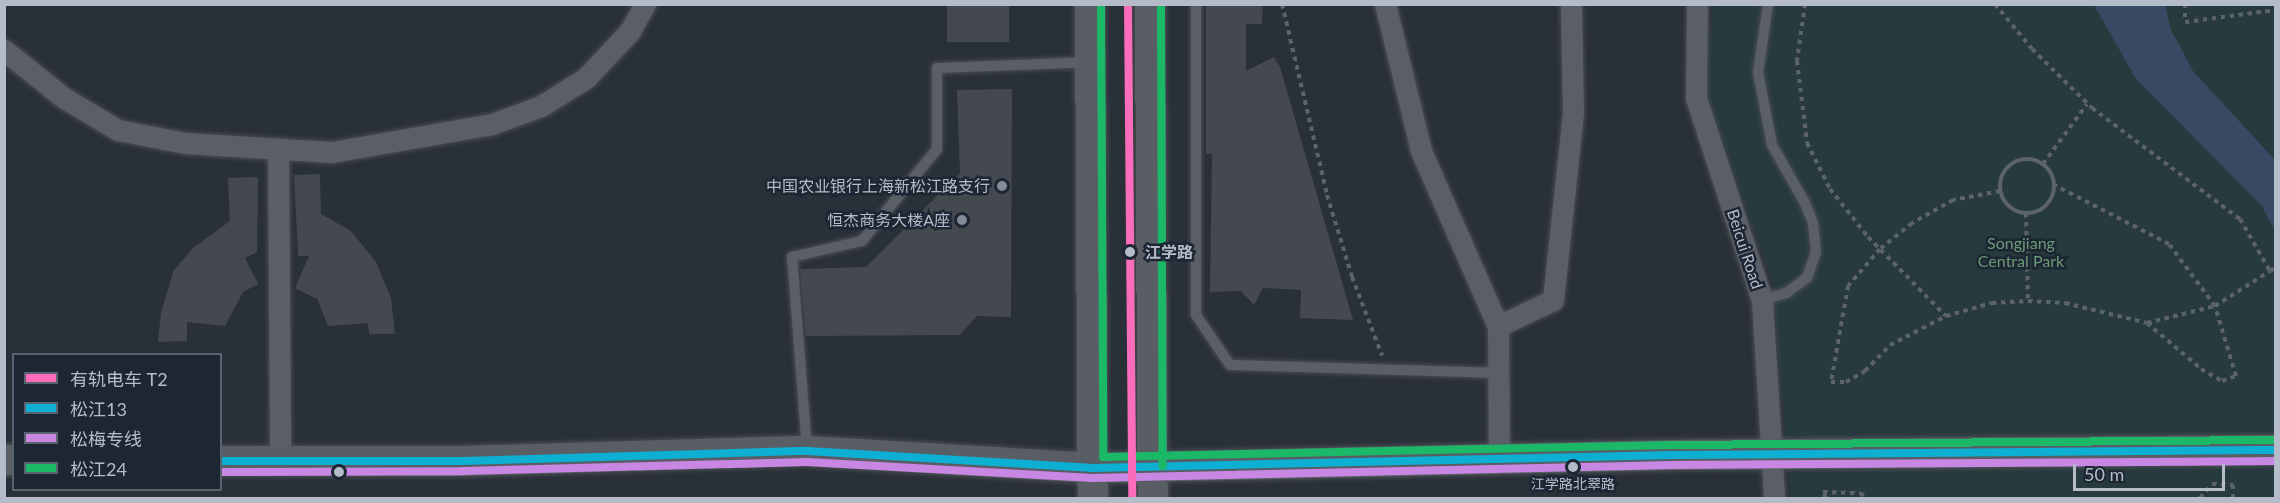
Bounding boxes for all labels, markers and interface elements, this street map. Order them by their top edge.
place label: 中国农业银行上海新松江路支行 [766,176,990,196]
marker: 中国农业银行上海新松江路支行 [995,179,1009,193]
street label: Beicui Road [1723,207,1767,291]
place label: 恒杰商务大楼A座 [827,210,950,230]
marker: 恒杰商务大楼A座 [955,213,969,227]
park label: Songjiang Central Park [1978,233,2064,271]
marker: 江学路 [1120,242,1140,262]
place label: 江学路 [1145,242,1193,262]
legend [12,353,222,491]
text: 有轨电车 T2 [70,368,168,390]
text: 松江13 [70,398,127,420]
text: 松梅专线 [70,428,142,450]
scale bar [2076,452,2228,490]
text: 松江24 [70,458,127,480]
marker: 江学路北翠路 [1567,461,1579,473]
text: 50 m [2084,463,2124,485]
unlabelled marker [333,466,345,478]
place label: 江学路北翠路 [1531,476,1615,492]

